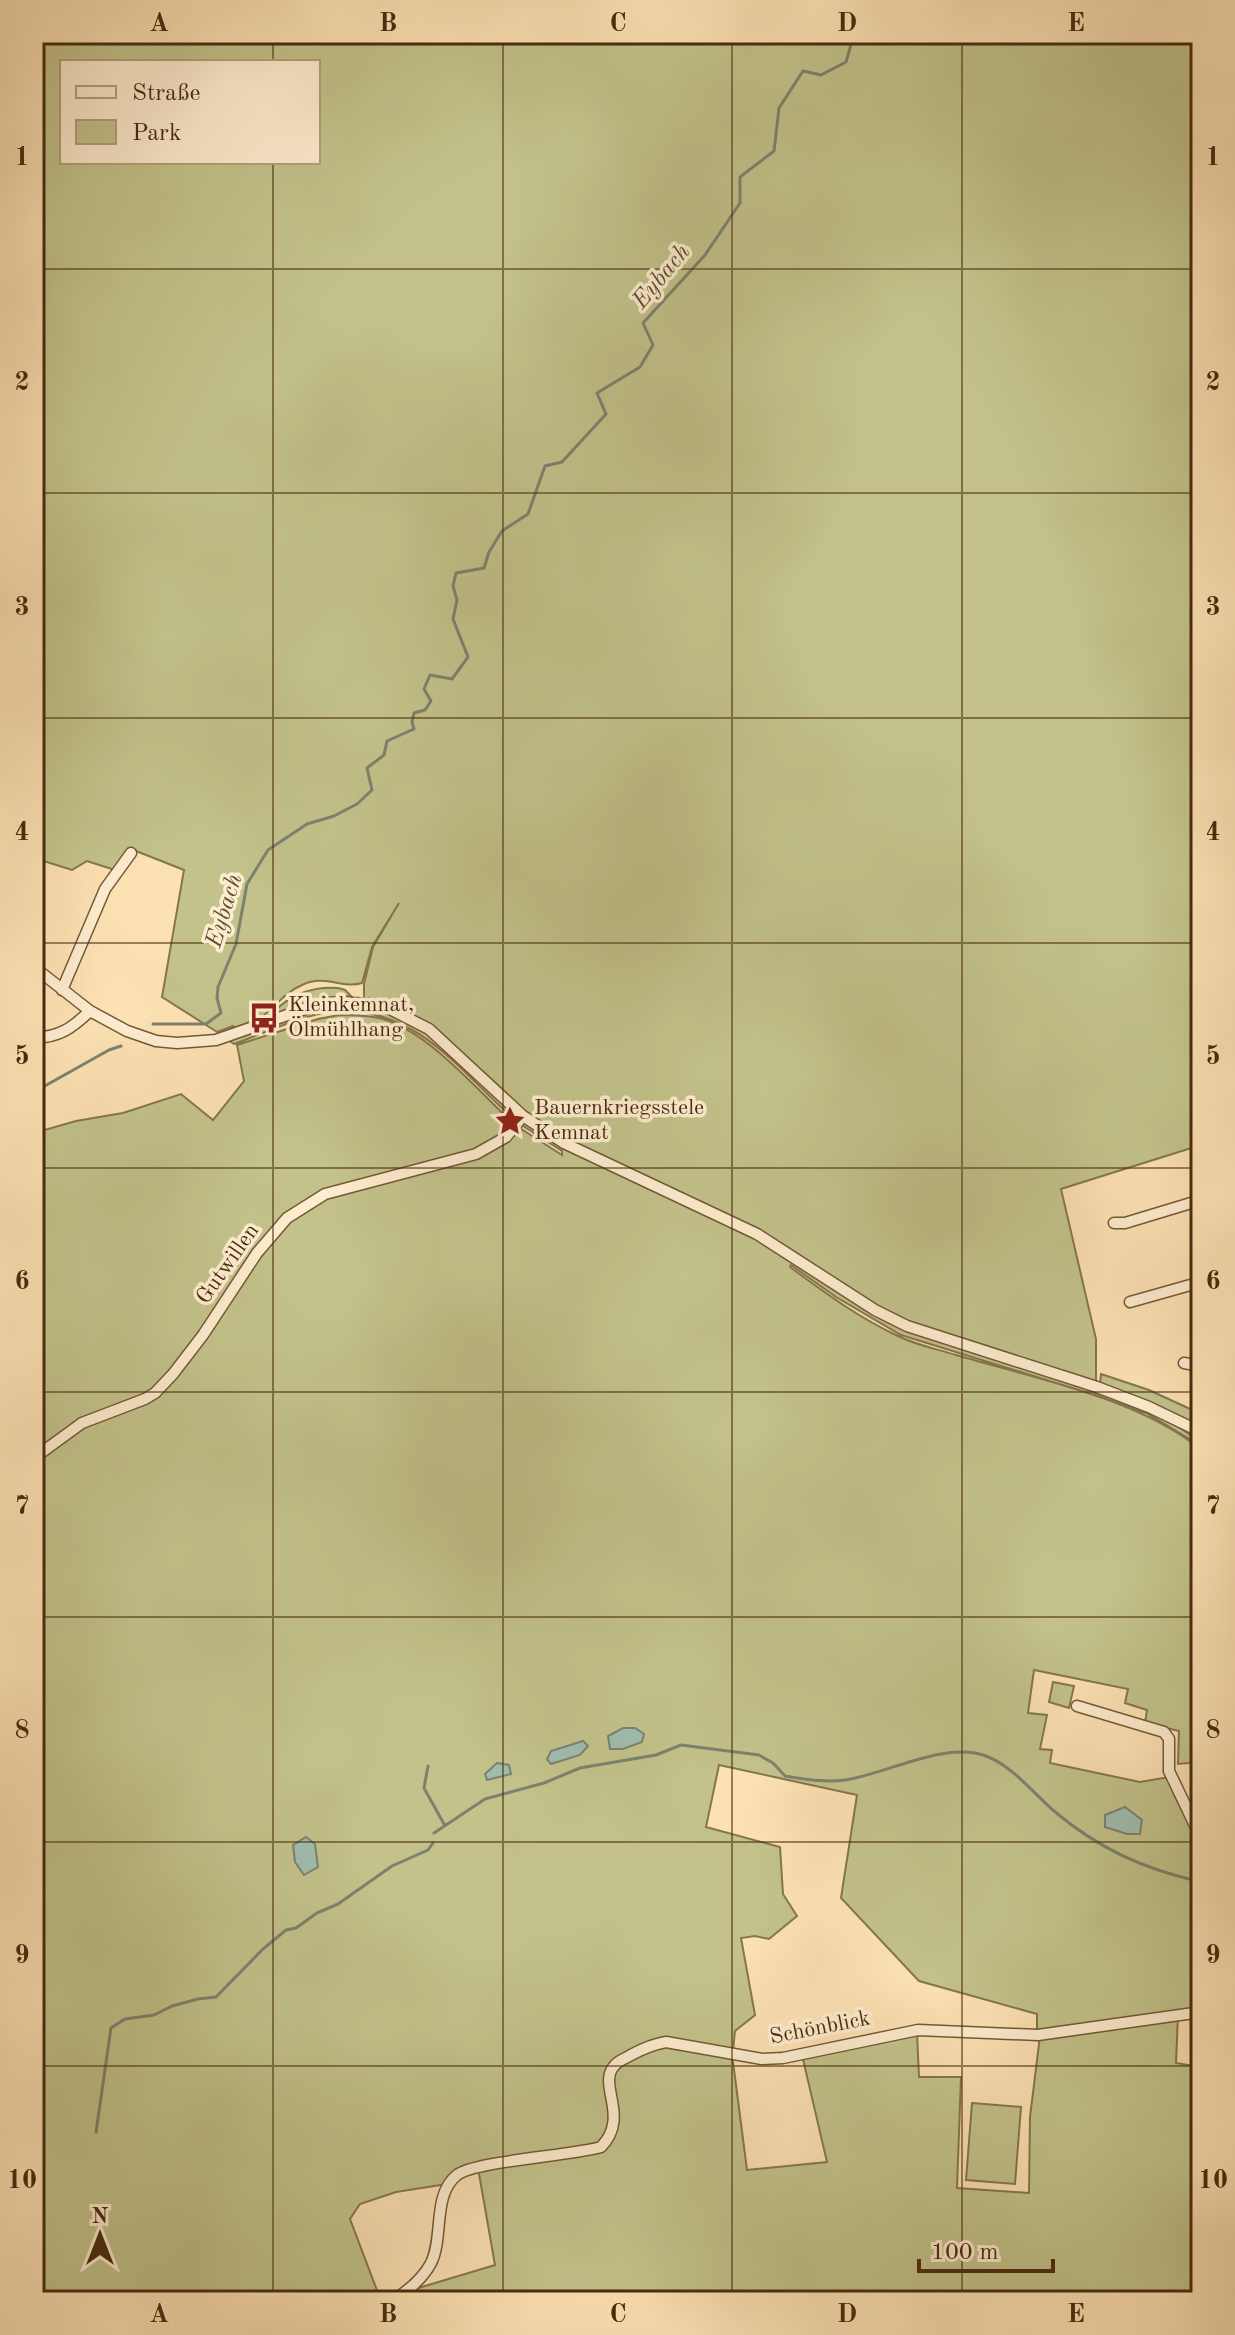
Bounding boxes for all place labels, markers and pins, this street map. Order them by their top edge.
place label: Kleinkemnat, Ölmühlhang [288,994,414,1041]
bus stop icon: Kleinkemnat, Ölmühlhang [247,1001,281,1035]
place label: Bauernkriegsstele Kemnat [534,1097,704,1144]
place icon: Bauernkriegsstele Kemnat [493,1104,527,1138]

